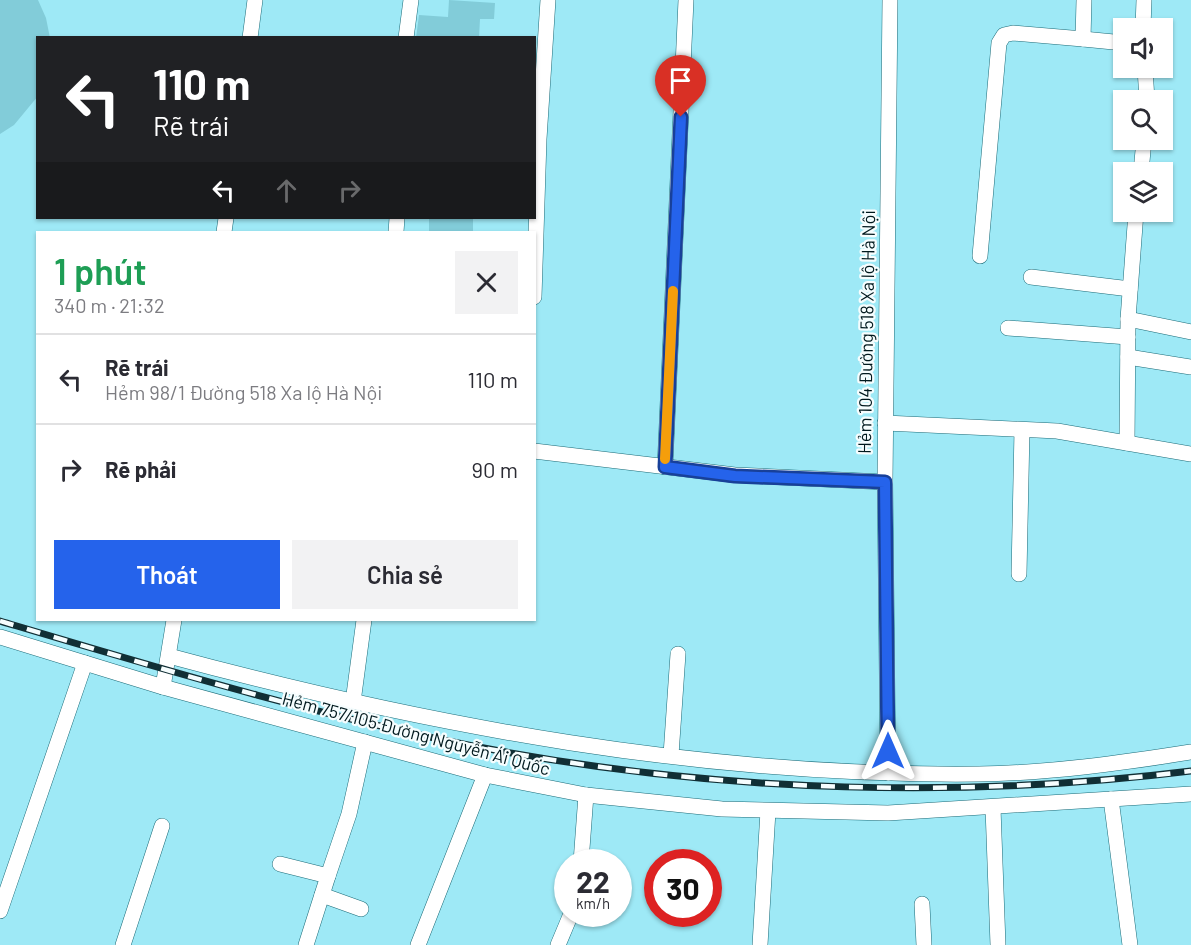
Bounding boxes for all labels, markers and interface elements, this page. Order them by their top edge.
map controls [1113,18,1173,222]
button: sound [1113,18,1173,78]
pin [655,55,706,117]
text: 110 m [153,58,250,108]
icon: left [54,60,132,138]
icon: arrive [664,64,697,97]
button: search [1113,90,1173,150]
text: Rẽ trái [153,109,230,141]
button: layers [1113,162,1173,222]
icon: left [207,174,240,207]
icon: ahead [270,174,303,207]
icon: right [333,174,366,207]
street label: Hẻm 104 Đường 518 Xa lộ Hà Nội [853,210,879,454]
text: 1 phút [54,249,147,292]
button: close [455,251,518,314]
text: 340 m · 21:32 [54,293,165,317]
text: Rẽ trái [105,354,169,380]
icon: left [54,363,87,396]
text: 110 m [468,366,518,392]
text: Hẻm 98/1 Đường 518 Xa lộ Hà Nội [105,380,382,404]
icon: right [54,453,87,486]
text: Rẽ phải [105,456,176,482]
text: 90 m [472,456,518,482]
button: Thoát [54,540,280,609]
button: Chia sẻ [292,540,518,609]
street label: Hẻm 757/105 Đường Nguyễn Ái Quốc [280,687,553,779]
position arrow [856,719,920,783]
speed limit sign: 30 [644,849,722,927]
text: 22 [576,863,610,899]
text: km/h [576,894,610,912]

